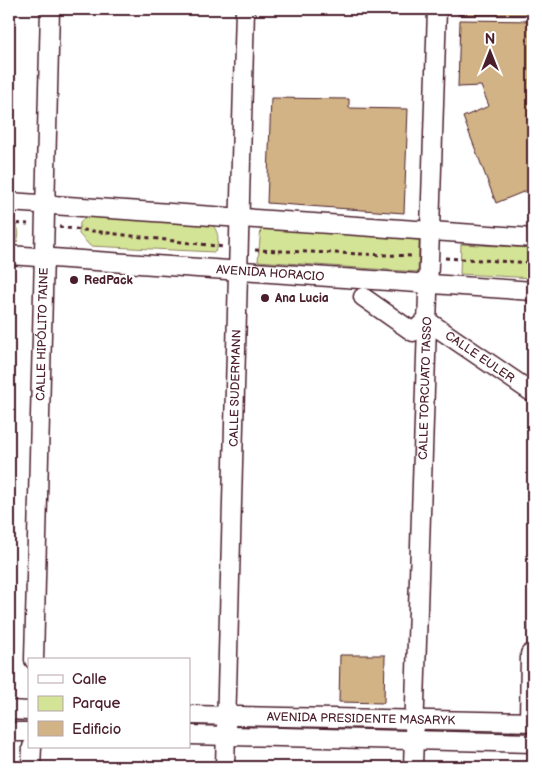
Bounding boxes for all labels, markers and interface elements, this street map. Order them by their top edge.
north arrow [464,28,514,78]
text: N [485,31,495,48]
street label: AVENIDA HORACIO [216,262,325,284]
street label: CALLE HIPÓLITO TAINE [32,267,51,401]
place label: RedPack [84,273,134,288]
marker: RedPack [68,274,80,286]
place label: Ana Lucia [274,291,329,306]
marker: Ana Lucia [259,292,271,304]
street label: CALLE TORCUATO TASSO [415,316,435,460]
street label: CALLE EULER [442,328,518,386]
street label: CALLE SUDERMANN [226,329,244,447]
legend [28,658,190,748]
text: Calle [72,670,107,689]
text: Parque [72,694,121,713]
street label: AVENIDA PRESIDENTE MASARYK [267,709,455,728]
text: Edificio [72,720,121,739]

